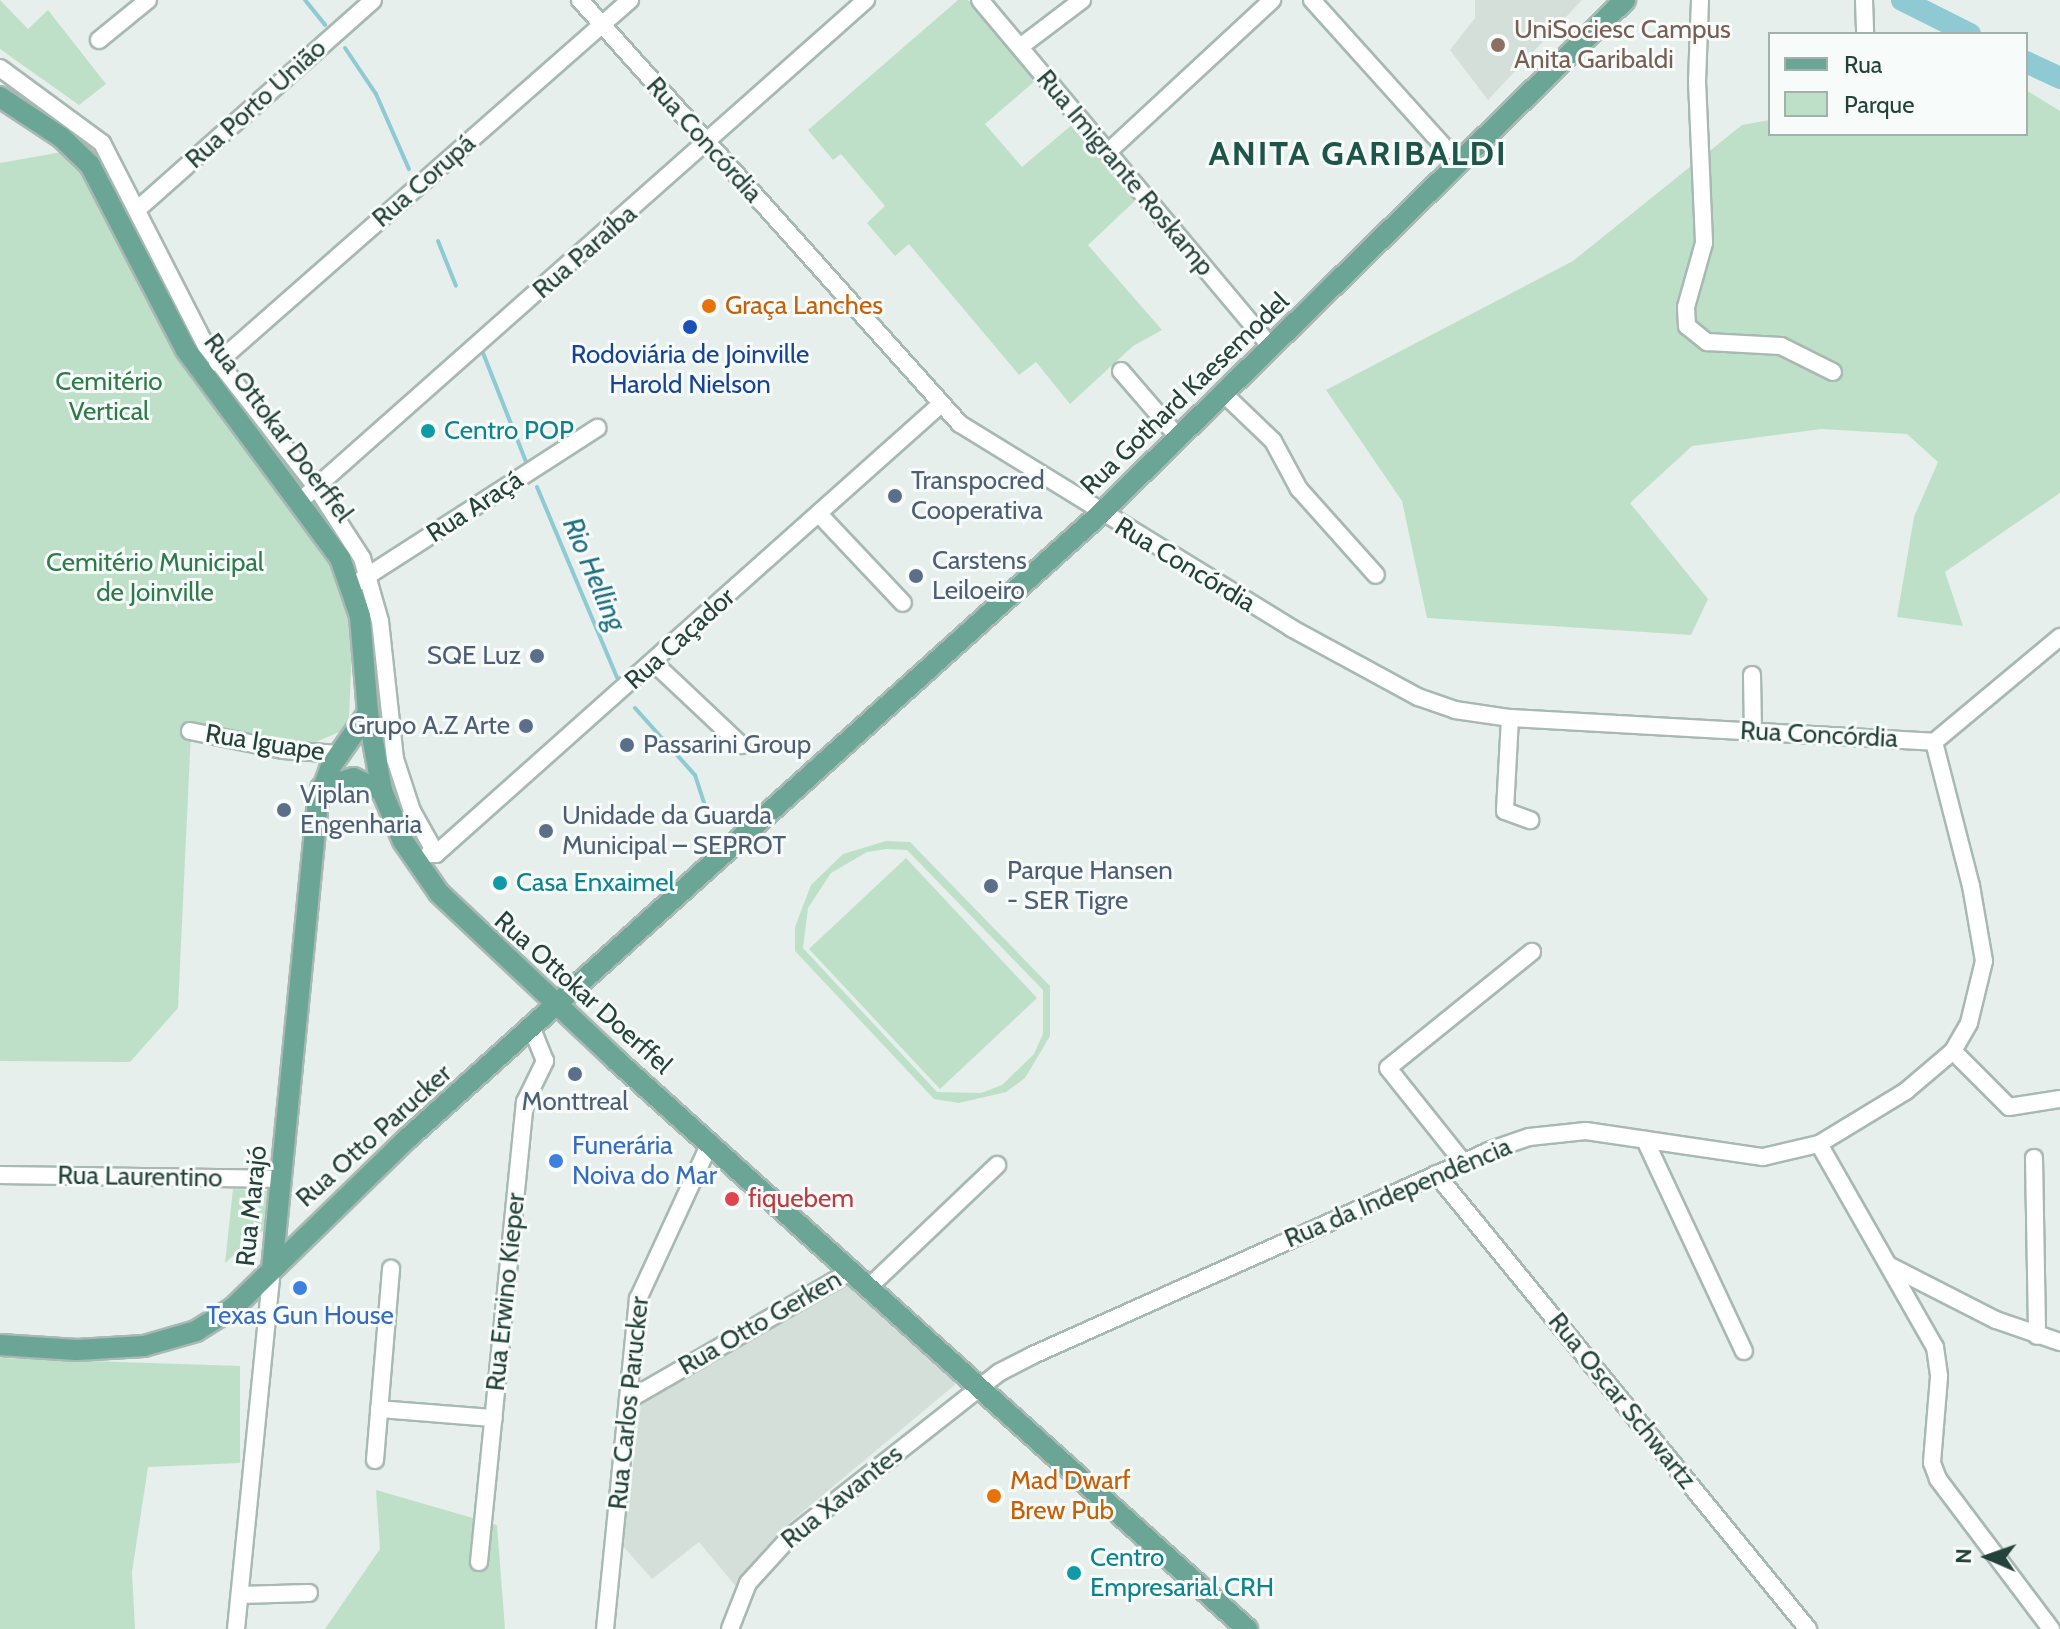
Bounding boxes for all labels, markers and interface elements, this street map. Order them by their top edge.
place label: UniSociesc Campus Anita Garibaldi [1514,14,1731,76]
legend [1768,32,2028,136]
street label: Rua Porto União [179,33,333,175]
marker: UniSociesc Campus Anita Garibaldi [1489,36,1507,54]
text: Rua [1844,50,1882,79]
street label: Rua Imigrante Roskamp [1030,64,1220,282]
street label: Rua Concórdia [640,71,768,209]
text: Parque [1844,90,1914,119]
street label: Rua Corupá [366,128,482,234]
district label: ANITA GARIBALDI [1208,134,1508,174]
street label: Rua Paraíba [527,198,643,306]
street label: Rua Gothard Kaesemodel [1074,286,1296,502]
place label: Graça Lanches [725,290,883,322]
marker: Graça Lanches [700,297,718,315]
marker: Rodoviária de Joinville Harold Nielson [681,318,699,336]
street label: Rua Ottokar Doerffel [197,328,359,528]
place label: Rodoviária de Joinville Harold Nielson [571,339,809,400]
park label: Cemitério Vertical [55,366,163,428]
place label: Centro POP [444,415,574,447]
marker: Centro POP [419,422,437,440]
street label: Rua Araçá [421,464,529,550]
place label: Transpocred Cooperativa [911,465,1045,526]
marker: Transpocred Cooperativa [886,487,904,505]
street label: Rua Concórdia [1109,511,1261,619]
water label: Rio Helling [556,512,634,636]
place label: Carstens Leiloeiro [932,545,1027,606]
park label: Cemitério Municipal de Joinville [46,547,264,608]
marker: Carstens Leiloeiro [907,567,925,585]
street label: Rua Caçador [619,582,741,696]
place label: SQE Luz [427,640,521,672]
marker: SQE Luz [528,647,546,665]
place label: Grupo A.Z Arte [348,710,510,742]
street label: Rua Concórdia [1739,715,1899,755]
marker: Grupo A.Z Arte [517,717,535,735]
street label: Rua Iguape [203,718,327,768]
place label: Passarini Group [643,729,811,761]
marker: Passarini Group [618,736,636,754]
place label: Viplan Engenharia [300,779,422,840]
place label: Unidade da Guarda Municipal – SEPROT [562,800,786,862]
marker: Viplan Engenharia [275,801,293,819]
marker: Unidade da Guarda Municipal – SEPROT [537,822,555,840]
place label: Parque Hansen - SER Tigre [1007,855,1173,916]
place label: Casa Enxaimel [516,867,675,899]
marker: Casa Enxaimel [491,874,509,892]
marker: Parque Hansen - SER Tigre [982,877,1000,895]
street label: Rua Ottokar Doerffel [488,905,678,1081]
street label: Rua Otto Parucker [290,1058,458,1214]
marker: Monttreal [566,1065,584,1083]
place label: Monttreal [522,1086,628,1118]
place label: Funerária Noiva do Mar [572,1130,717,1192]
street label: Rua da Independência [1280,1131,1516,1255]
street label: Rua Marajó [230,1144,274,1268]
marker: Funerária Noiva do Mar [547,1152,565,1170]
street label: Rua Laurentino [57,1160,223,1194]
place label: fiquebem [748,1183,854,1215]
marker: fiquebem [723,1190,741,1208]
street label: Rua Erwino Kieper [480,1191,532,1393]
street label: Rua Otto Gerken [673,1264,847,1382]
marker: Texas Gun House [291,1279,309,1297]
street label: Rua Carlos Parucker [602,1295,656,1511]
place label: Texas Gun House [206,1300,394,1332]
street label: Rua Oscar Schwartz [1541,1307,1703,1495]
street label: Rua Xavantes [775,1439,909,1555]
place label: Mad Dwarf Brew Pub [1010,1465,1131,1526]
marker: Mad Dwarf Brew Pub [985,1487,1003,1505]
north arrow [1948,1517,2028,1597]
place label: Centro Empresarial CRH [1090,1542,1274,1604]
text: N [1950,1548,1977,1564]
marker: Centro Empresarial CRH [1065,1564,1083,1582]

